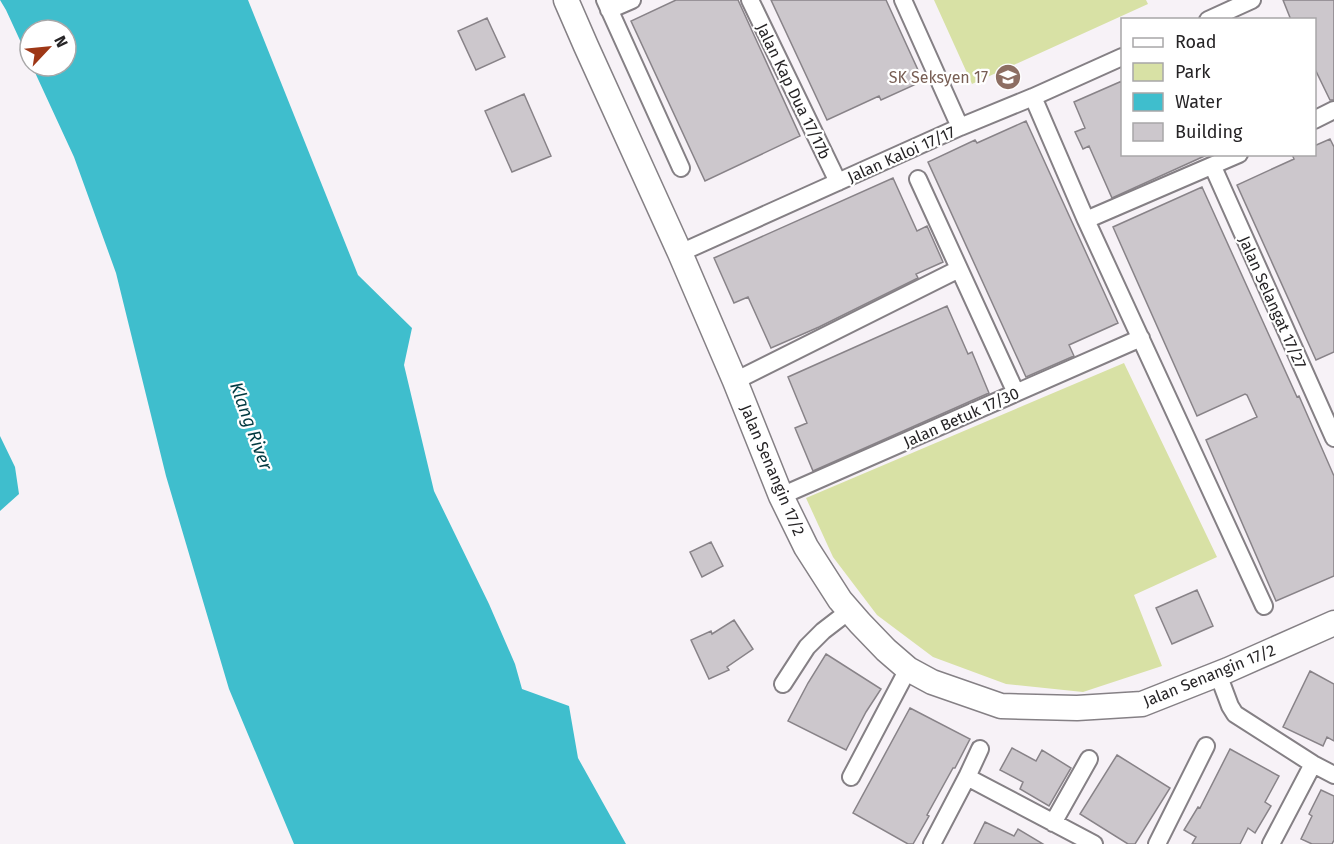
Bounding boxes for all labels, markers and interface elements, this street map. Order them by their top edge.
north arrow [18,18,78,78]
legend [1121,18,1316,156]
street label: Jalan Kap Dua 17/17b [752,20,835,162]
text: Road [1175,31,1217,53]
text: N [50,33,72,51]
text: Park [1175,61,1211,83]
school or university icon: SK Seksyen 17 [993,62,1023,92]
place label: SK Seksyen 17 [889,68,988,87]
text: Water [1175,91,1222,113]
text: Building [1175,121,1243,143]
street label: Jalan Kaloi 17/17 [844,122,958,187]
street label: Jalan Selangat 17/27 [1235,233,1310,371]
water label: Klang River [225,379,277,474]
street label: Jalan Betuk 17/30 [900,383,1022,451]
street label: Jalan Senangin 17/2 [736,402,809,539]
street label: Jalan Senangin 17/2 [1140,640,1278,711]

